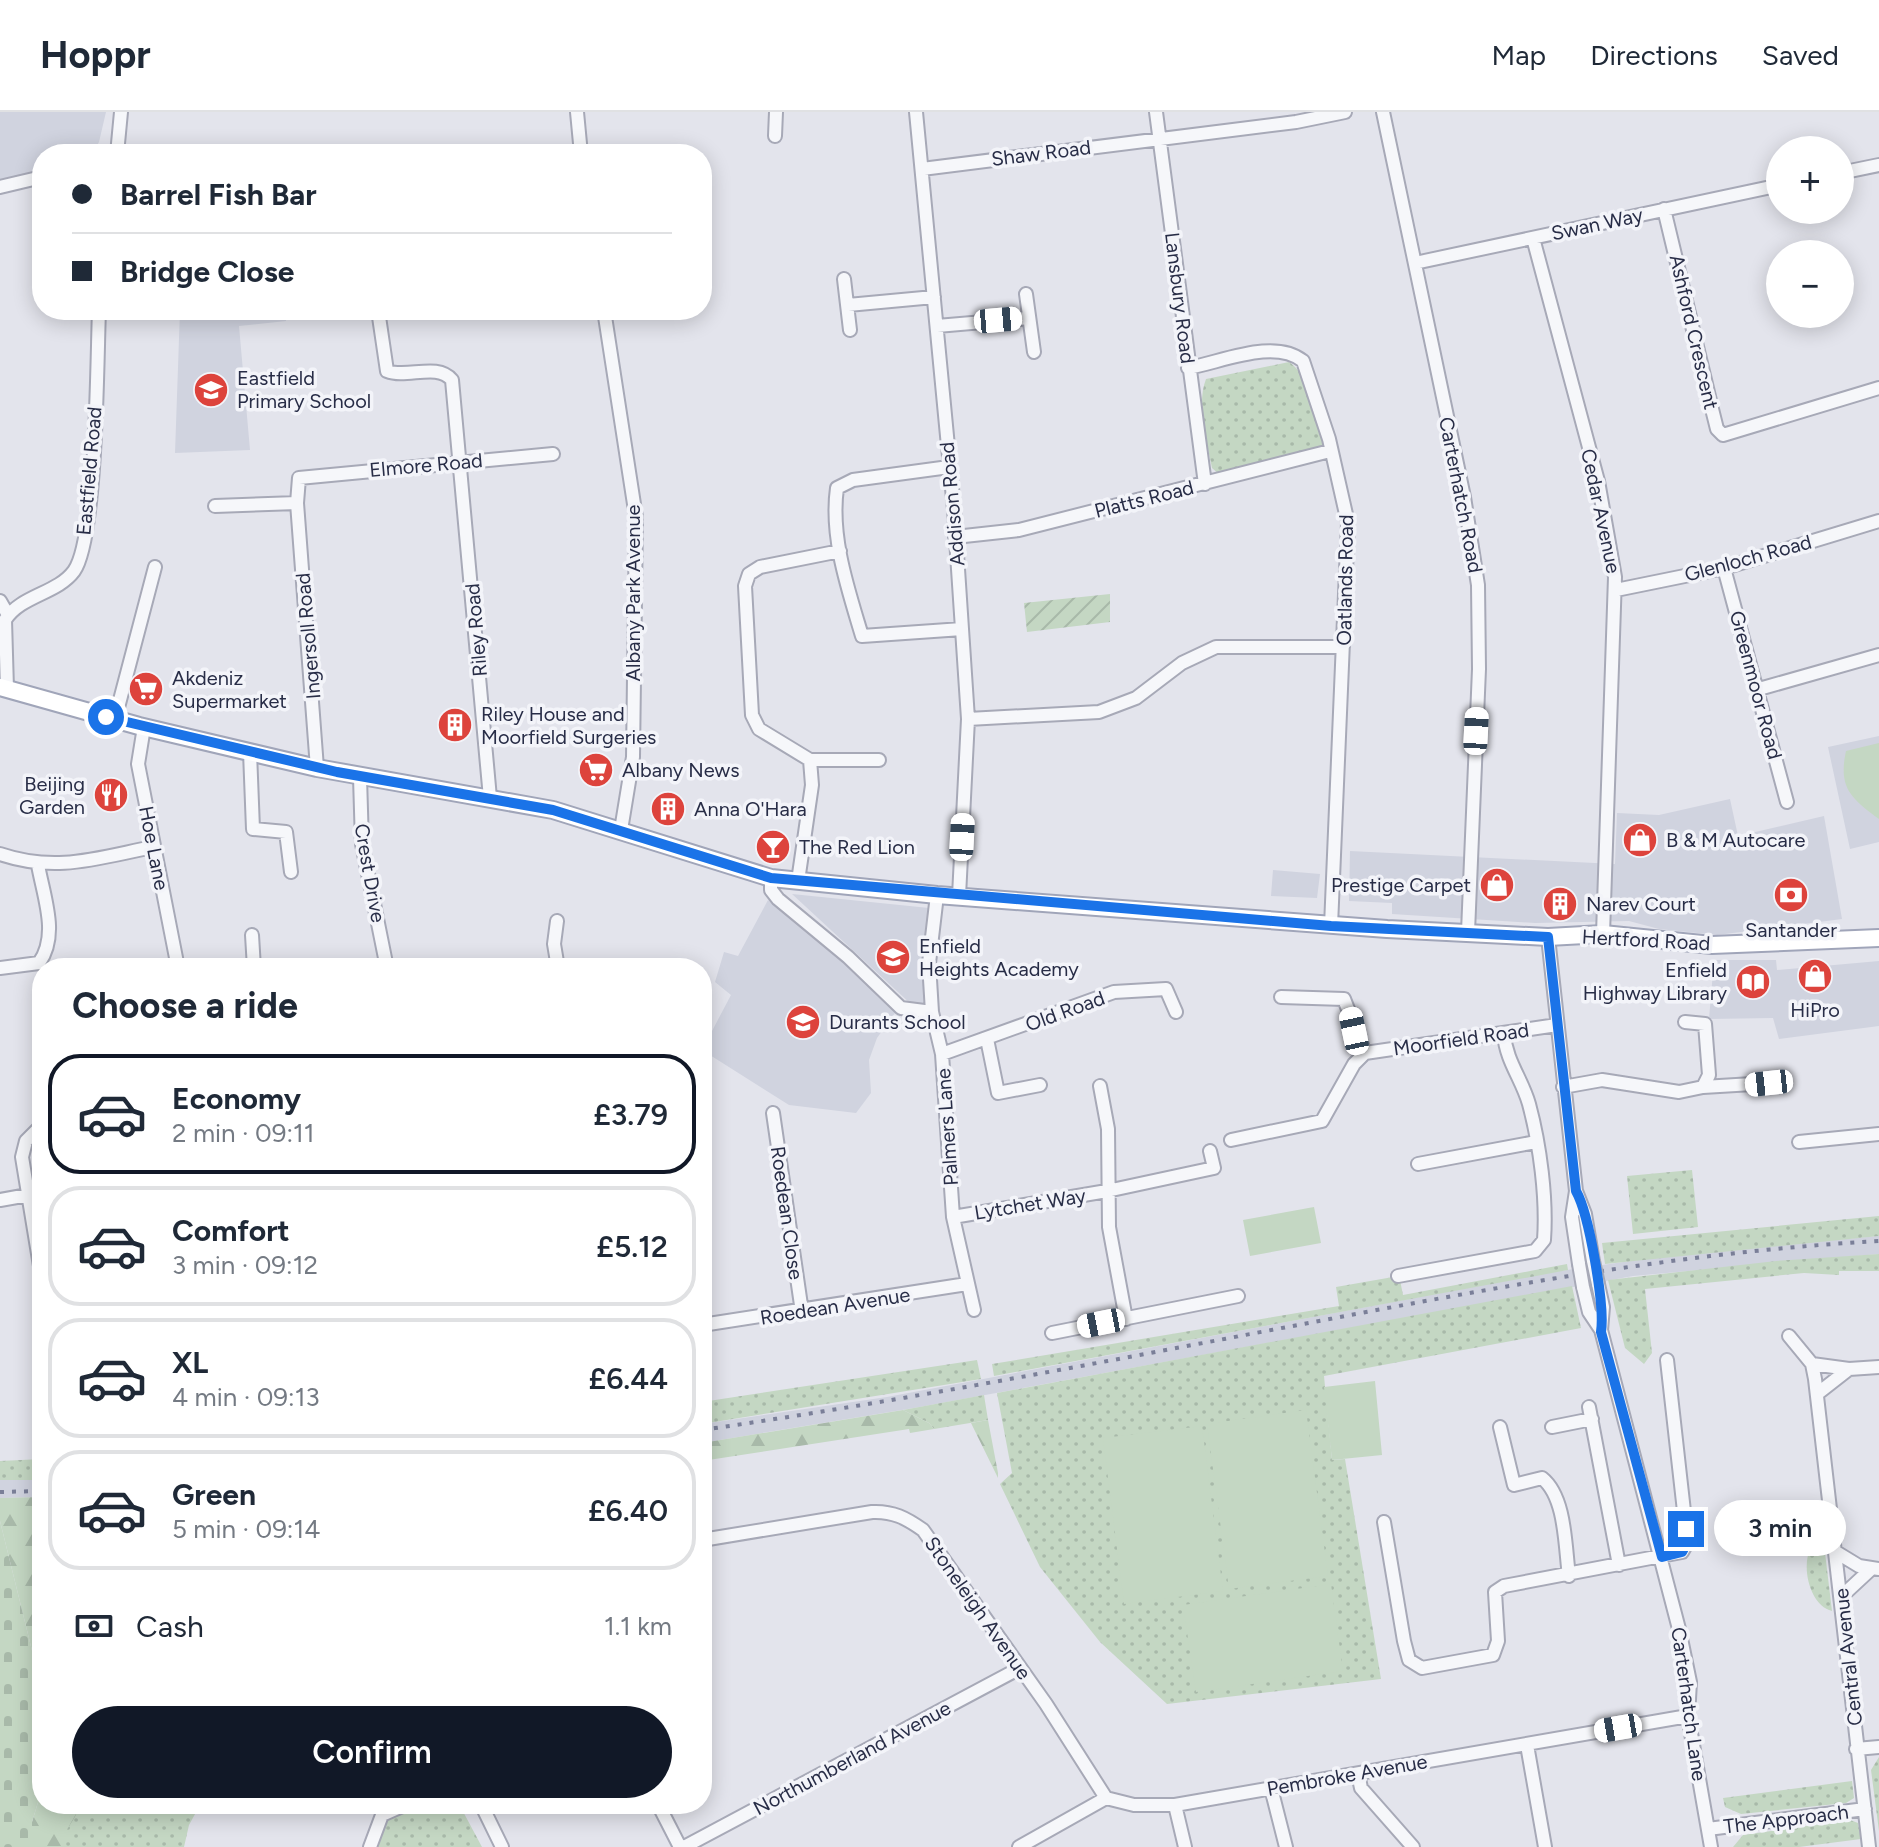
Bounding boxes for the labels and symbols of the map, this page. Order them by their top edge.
street label: Shaw Road [990,135,1092,171]
street label: Swan Way [1549,202,1645,245]
street label: Lansbury Road [1160,231,1200,365]
street label: Ashford Crescent [1665,252,1723,412]
car [973,306,1023,334]
place label: Eastfield Primary School [237,366,371,413]
school or university icon: Eastfield Primary School [192,371,230,409]
street label: Eastfield Road [71,406,107,536]
street label: Carterhatch Road [1434,415,1488,575]
street label: Addison Road [935,441,969,567]
street label: Cedar Avenue [1576,447,1626,575]
street label: Elmore Road [368,448,484,482]
street label: Platts Road [1092,475,1196,523]
street label: Albany Park Avenue [621,504,645,681]
street label: Oatlands Road [1332,514,1358,646]
street label: Glenloch Road [1682,530,1814,586]
street label: Ingersoll Road [291,572,325,700]
street label: Riley Road [460,582,492,678]
street label: Greenmoor Road [1725,608,1787,762]
place label: Akdeniz Supermarket [172,666,287,713]
supermarket icon: Akdeniz Supermarket [127,670,165,708]
route start [88,699,124,735]
place label: Riley House and Moorfield Surgeries [481,702,656,749]
building icon: Riley House and Moorfield Surgeries [436,706,474,744]
car [1463,706,1489,756]
supermarket icon: Albany News [577,751,615,789]
place label: Albany News [622,758,739,782]
place label: Beijing Garden [19,772,85,819]
restaurant icon: Beijing Garden [92,776,130,814]
building icon: Anna O'Hara [649,790,687,828]
place label: Anna O'Hara [694,797,807,821]
street label: Hoe Lane [134,804,174,892]
car [949,812,975,862]
shop icon: B & M Autocare [1621,821,1659,859]
street label: Crest Drive [349,822,391,924]
bar icon: The Red Lion [754,828,792,866]
place label: B & M Autocare [1666,828,1805,852]
place label: The Red Lion [799,835,915,859]
shop icon: Prestige Carpet [1478,866,1516,904]
place label: Prestige Carpet [1331,873,1471,897]
bank icon: Santander [1772,876,1810,914]
building icon: Narev Court [1541,885,1579,923]
place label: Narev Court [1586,892,1696,916]
place label: Santander [1745,918,1837,942]
street label: Hertford Road [1581,925,1711,955]
place label: Enfield Heights Academy [919,934,1079,981]
school or university icon: Enfield Heights Academy [874,938,912,976]
shop icon: HiPro [1796,957,1834,995]
place label: Enfield Highway Library [1583,958,1727,1005]
library icon: Enfield Highway Library [1734,963,1772,1001]
street label: Old Road [1022,986,1108,1036]
place label: HiPro [1790,998,1840,1022]
school or university icon: Durants School [784,1003,822,1041]
car [1337,1005,1371,1057]
place label: Durants School [829,1010,966,1034]
street label: Moorfield Road [1392,1018,1530,1060]
street label: Palmers Lane [931,1067,963,1187]
car [1744,1069,1794,1097]
street label: Roedean Close [766,1145,808,1281]
street label: Lytchet Way [972,1183,1088,1225]
street label: Roedean Avenue [758,1282,912,1330]
car [1075,1307,1127,1339]
callout: 3 min [1714,1501,1846,1557]
route end [1668,1511,1704,1547]
street label: Stoneleigh Avenue [920,1532,1036,1684]
street label: Central Avenue [1829,1587,1867,1727]
street label: Carterhatch Lane [1666,1626,1712,1783]
street label: Northumberland Avenue [749,1696,955,1820]
car [1592,1712,1644,1744]
street label: Pembroke Avenue [1265,1749,1429,1801]
street label: The Approach [1722,1799,1850,1839]

